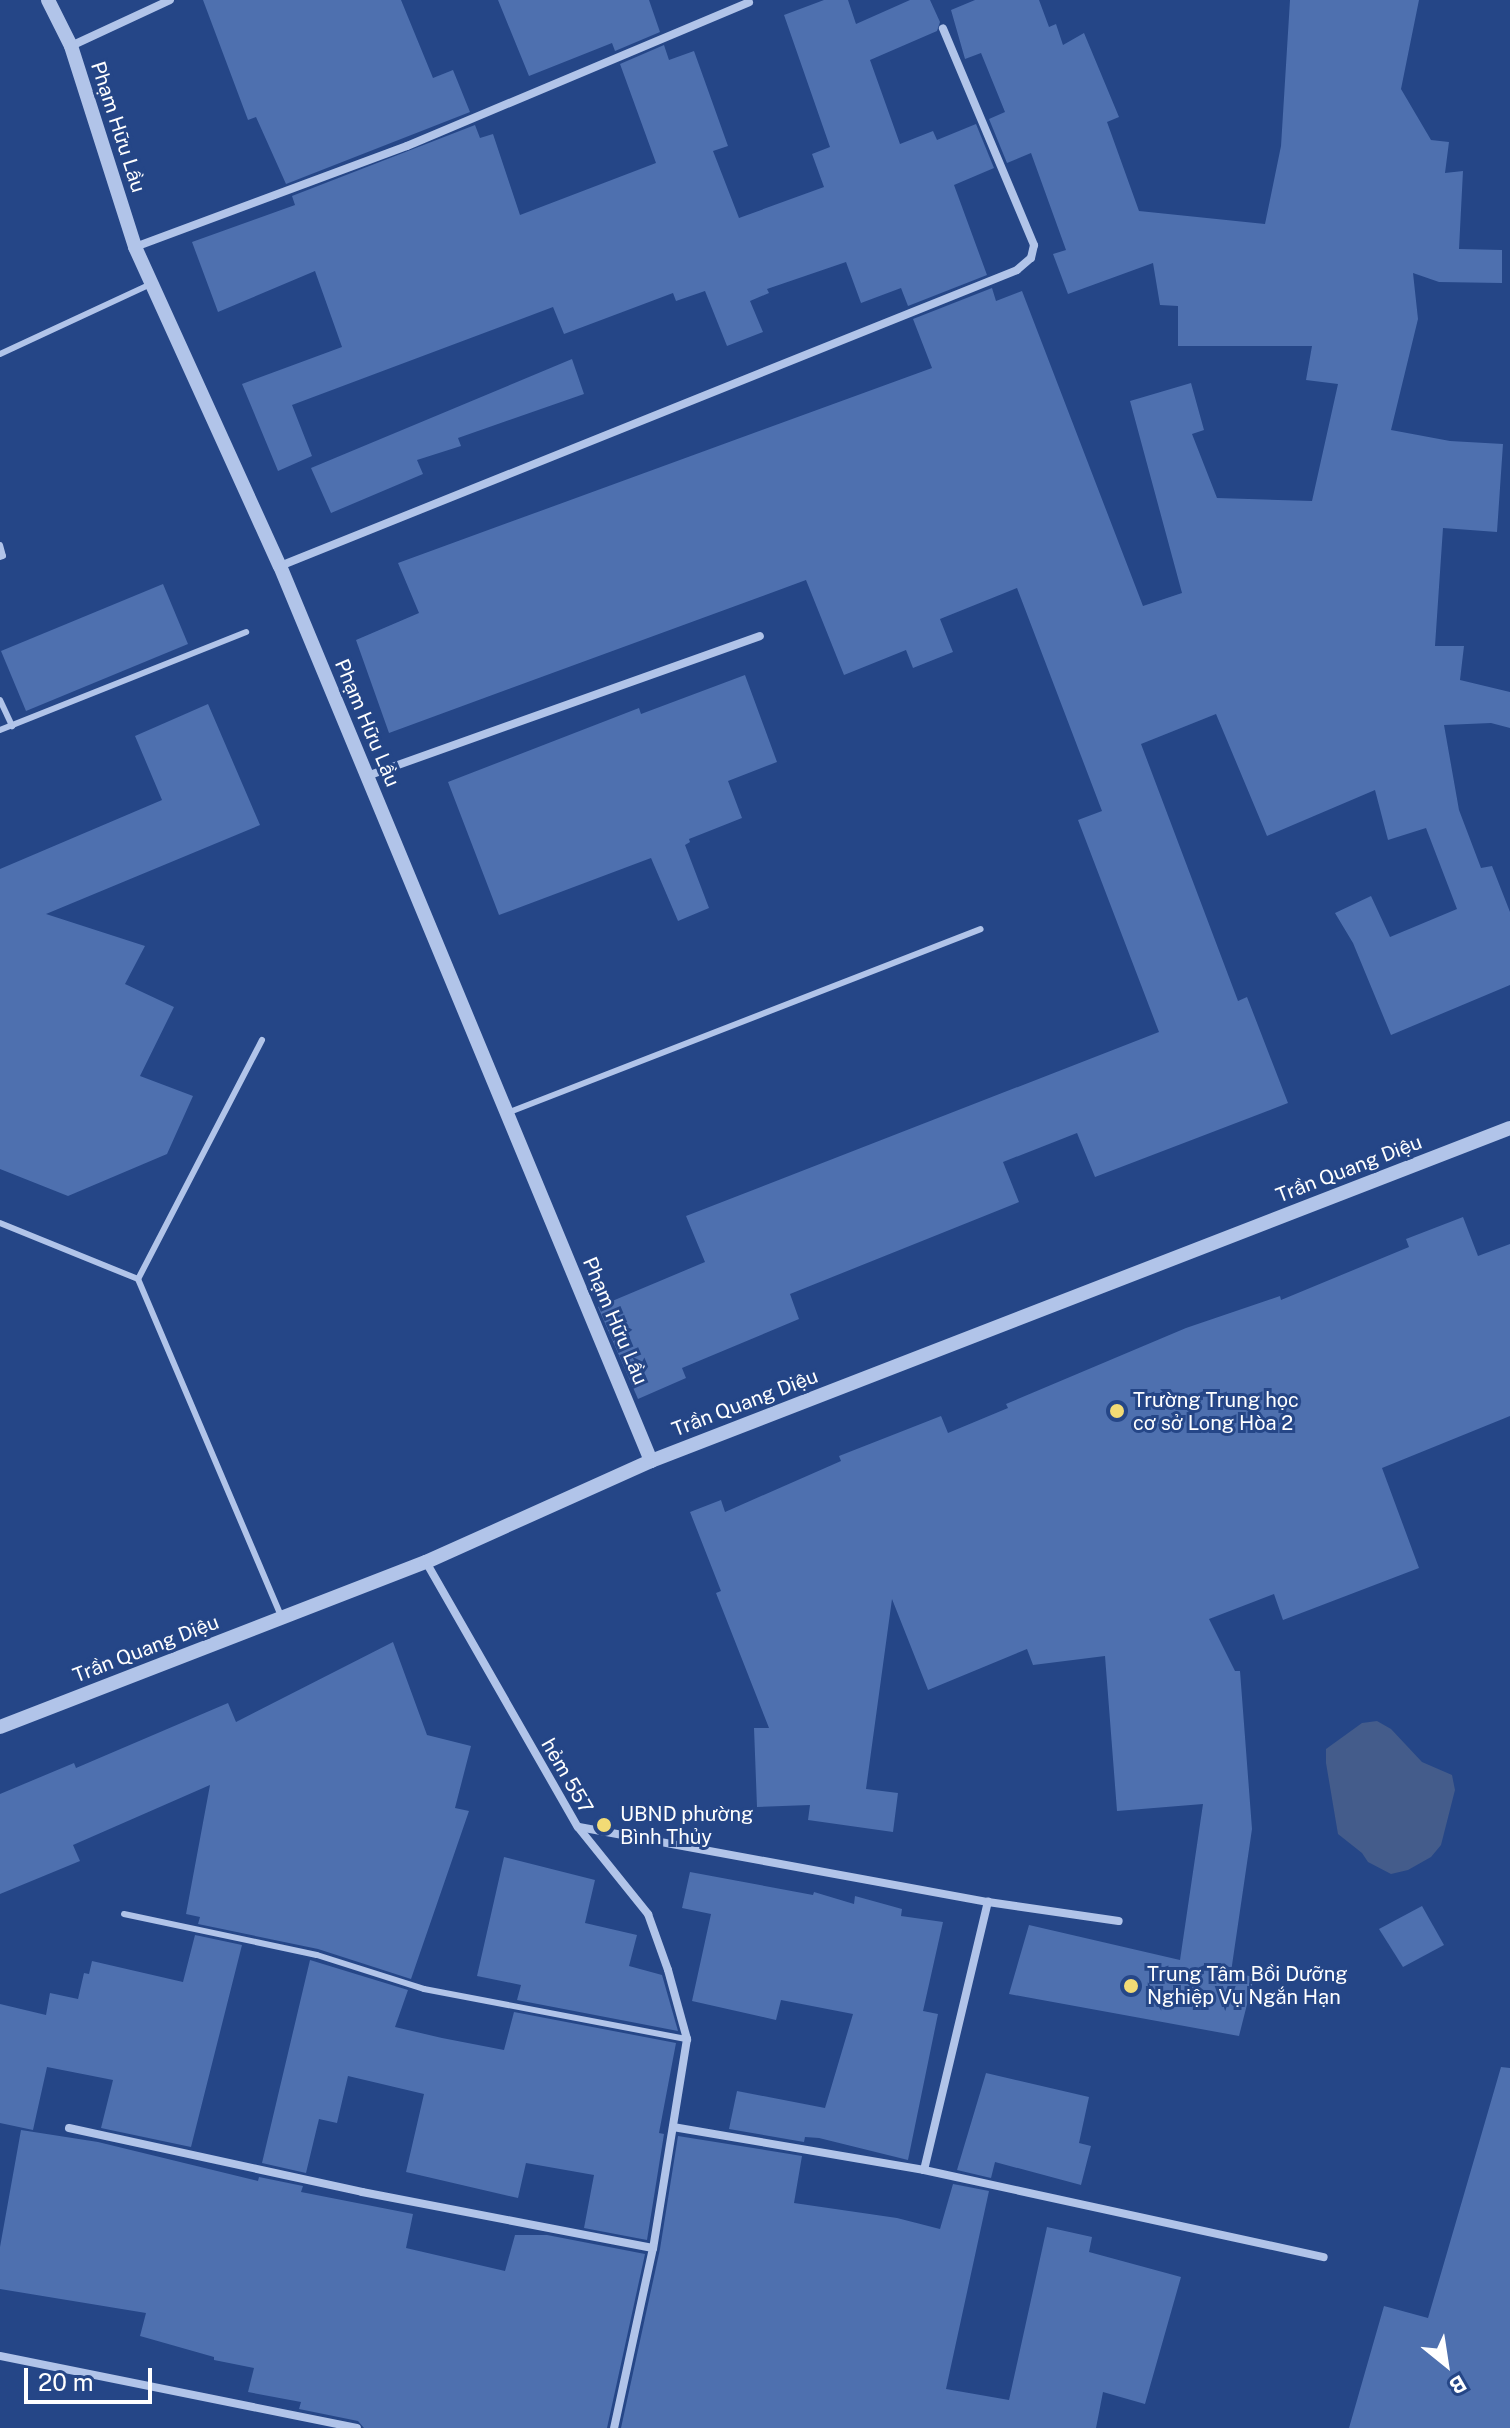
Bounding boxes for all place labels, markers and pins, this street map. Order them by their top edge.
place label: Trường Trung học cơ sở Long Hòa 2 [1133,1388,1299,1435]
marker: Trường Trung học cơ sở Long Hòa 2 [1108,1402,1126,1420]
place label: UBND phường Bình Thủy [620,1802,753,1849]
marker: UBND phường Bình Thủy [595,1816,613,1834]
place label: Trung Tâm Bồi Dưỡng Nghiệp Vụ Ngắn Hạn [1147,1962,1348,2009]
marker: Trung Tâm Bồi Dưỡng Nghiệp Vụ Ngắn Hạn [1122,1977,1140,1995]

